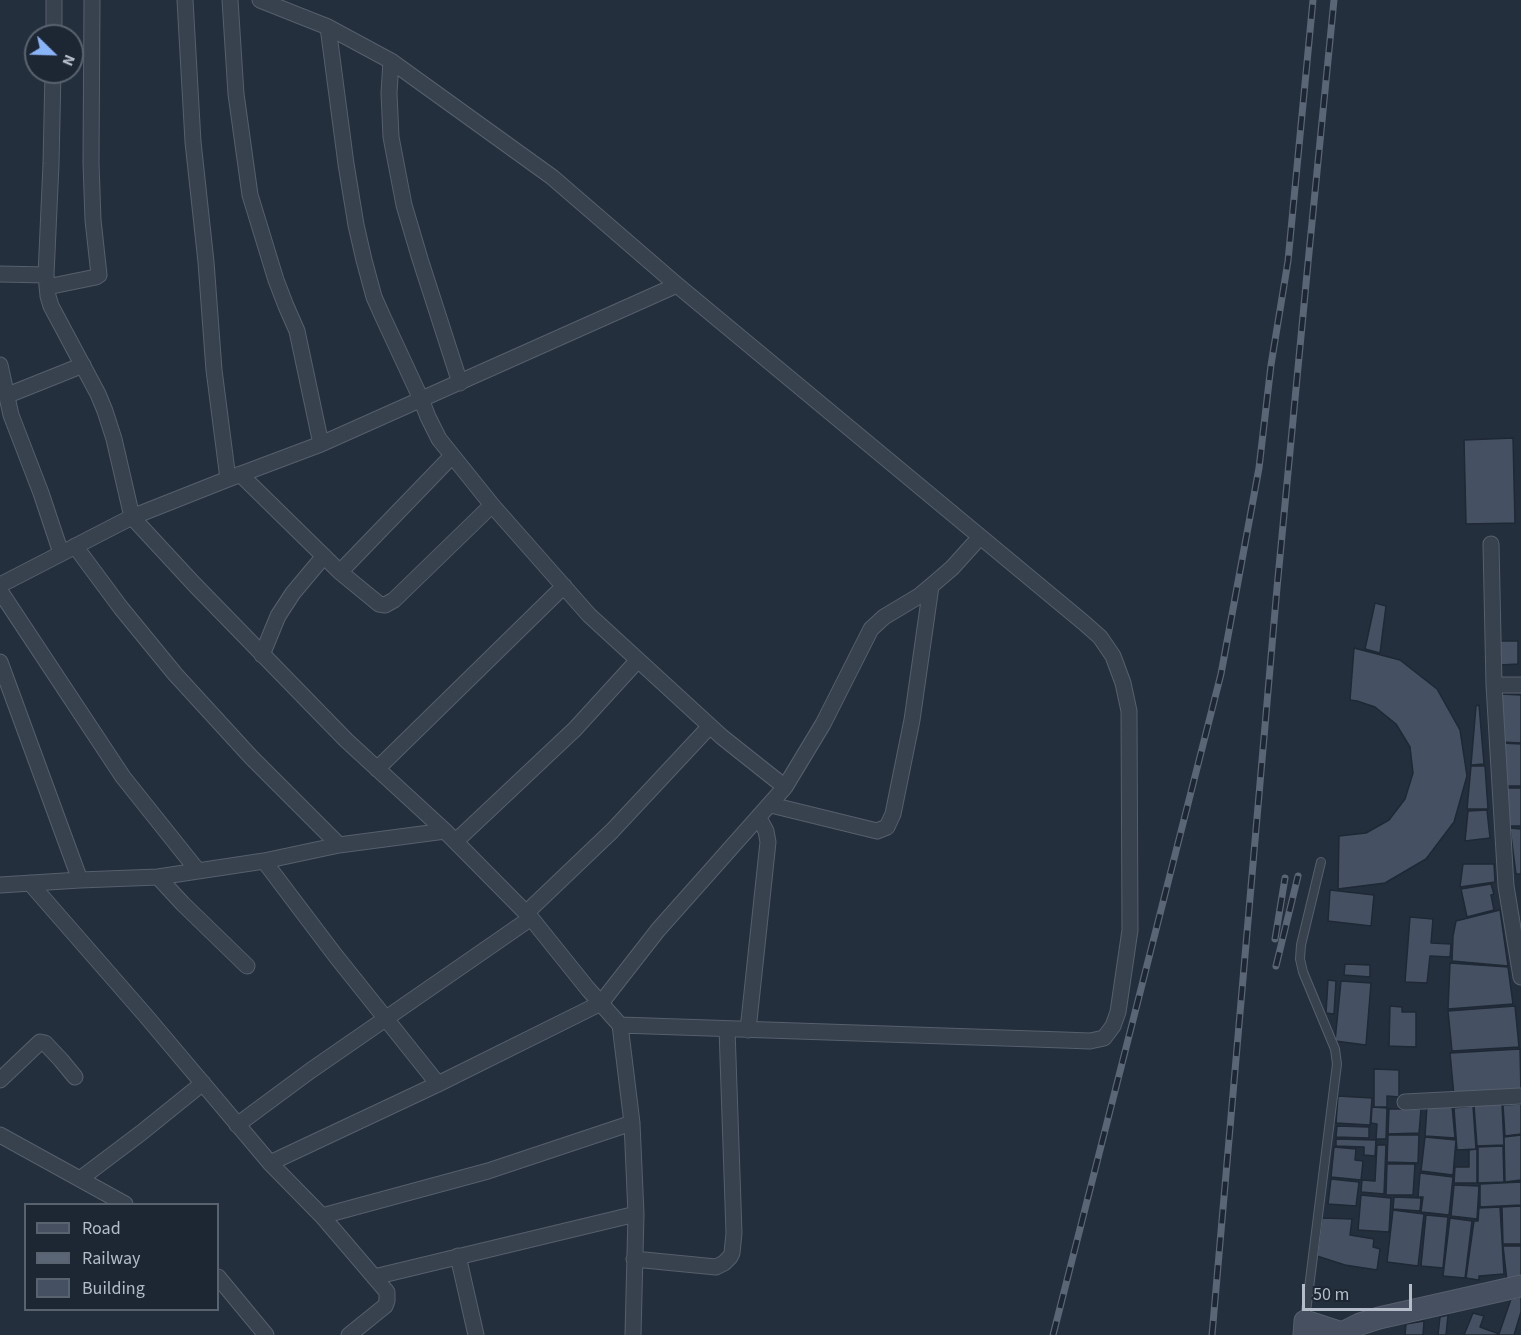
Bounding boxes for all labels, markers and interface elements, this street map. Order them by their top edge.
north arrow [24,24,84,84]
text: N [57,51,81,69]
legend [24,1203,219,1311]
text: Road [82,1216,121,1241]
text: Railway [82,1246,141,1271]
scale bar [1305,1272,1414,1310]
text: Building [82,1276,145,1301]
text: 50 m [1313,1282,1349,1307]

